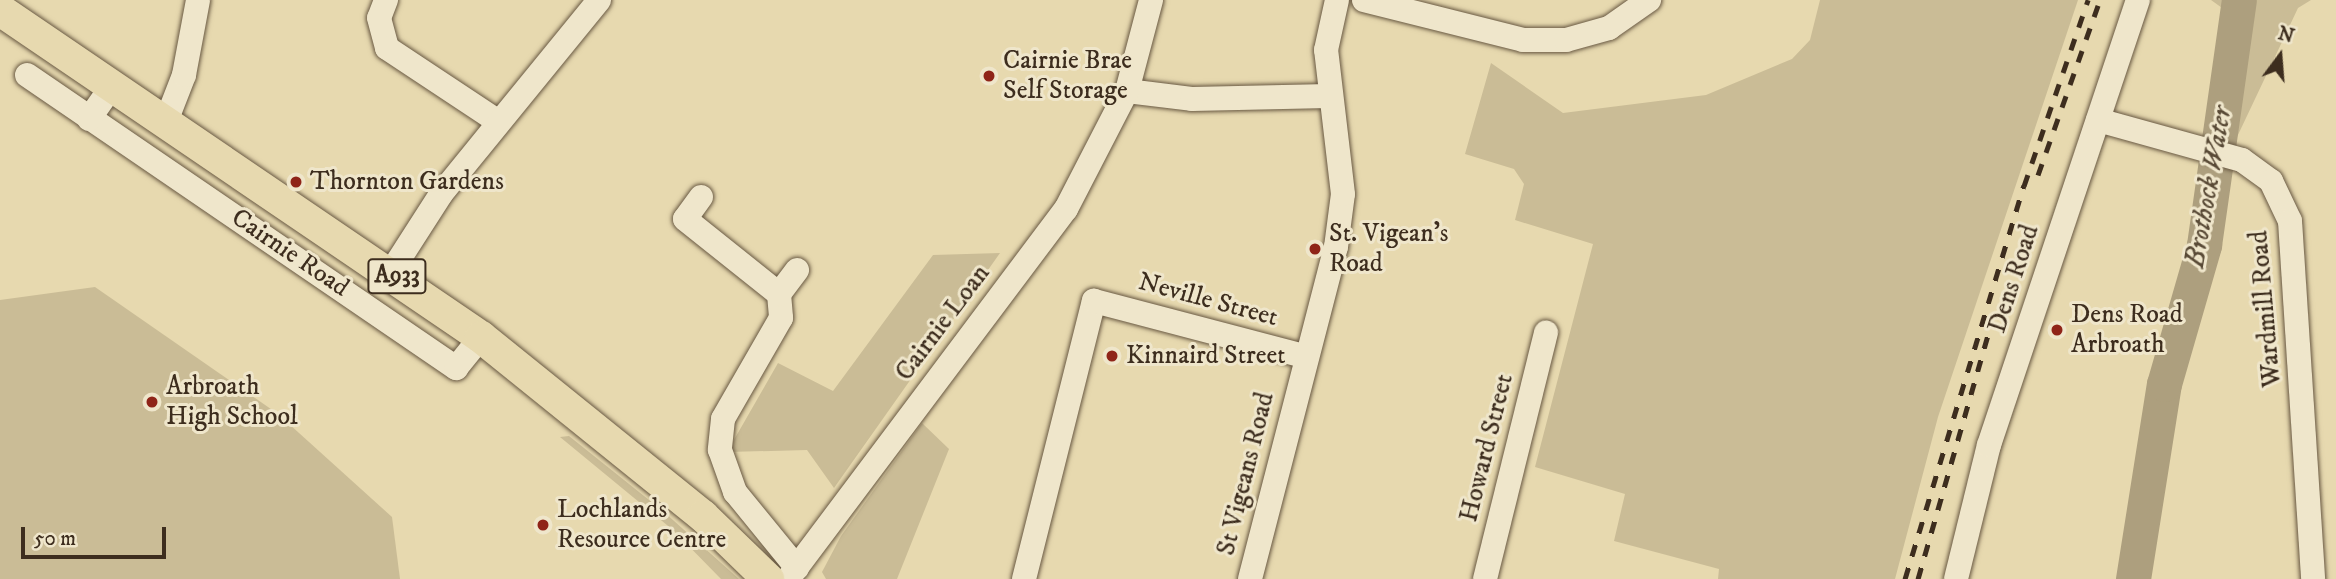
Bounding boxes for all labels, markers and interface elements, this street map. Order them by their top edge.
north arrow [2245,21,2315,91]
text: N [2275,22,2297,49]
place label: Cairnie Brae Self Storage [1003,45,1132,106]
marker: Cairnie Brae Self Storage [981,68,997,84]
water label: Brothock Water [2178,104,2240,270]
place label: Thornton Gardens [310,166,504,198]
marker: Thornton Gardens [288,174,304,190]
street label: Cairnie Road [225,202,355,304]
place label: St. Vigean's Road [1329,218,1448,280]
street label: Dens Road [1982,221,2046,337]
street label: Wardmill Road [2244,229,2288,389]
marker: St. Vigean's Road [1307,241,1323,257]
road number: A933 [367,256,427,296]
street label: Cairnie Loan [889,259,997,387]
street label: Neville Street [1135,266,1281,334]
place label: Dens Road Arbroath [2071,299,2183,360]
marker: Dens Road Arbroath [2049,322,2065,338]
place label: Kinnaird Street [1126,340,1286,372]
marker: Kinnaird Street [1104,348,1120,364]
place label: Arbroath High School [166,371,298,432]
street label: Howard Street [1454,371,1520,525]
street label: St Vigeans Road [1211,389,1281,559]
marker: Arbroath High School [144,394,160,410]
place label: Lochlands Resource Centre [557,494,726,556]
scale bar [24,512,170,556]
marker: Lochlands Resource Centre [535,517,551,533]
text: 50 m [34,526,76,552]

